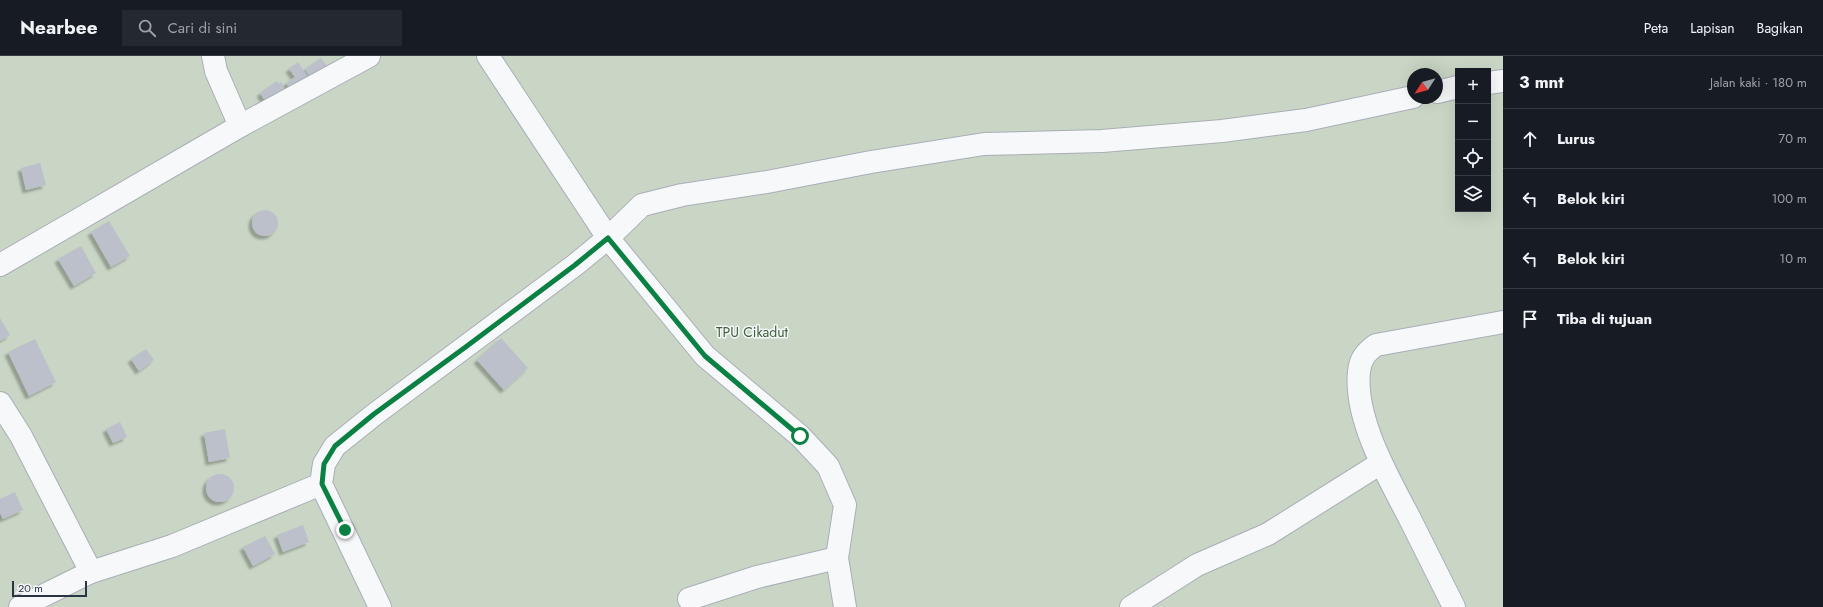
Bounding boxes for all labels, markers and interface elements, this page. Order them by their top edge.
search box [122,10,402,46]
text: Nearbee [20,14,98,41]
icon: search [136,17,158,39]
text: Cari di sini [168,17,237,39]
text: Peta [1644,18,1668,38]
text: Lapisan [1690,18,1735,38]
text: Bagikan [1757,18,1803,38]
north arrow [1407,68,1443,104]
map controls [1455,68,1491,212]
button: + [1455,68,1491,104]
text: 3 mnt [1519,70,1564,94]
text: Jalan kaki · 180 m [1710,73,1807,92]
button: − [1455,104,1491,140]
icon: ahead [1519,128,1541,150]
text: Lurus [1557,128,1595,150]
text: 70 m [1778,129,1807,148]
button: locate [1455,140,1491,176]
button: layers [1455,176,1491,212]
icon: left [1519,188,1541,210]
text: Belok kiri [1557,188,1625,210]
text: 100 m [1772,189,1807,208]
icon: left [1519,248,1541,270]
text: Belok kiri [1557,248,1625,270]
text: 10 m [1779,249,1807,268]
icon: arrive [1519,308,1541,330]
text: Tiba di tujuan [1557,308,1652,330]
park label: TPU Cikadut [716,322,789,342]
route start [791,427,809,445]
route end [336,521,354,539]
scale bar [12,579,87,598]
text: 20 m [18,580,43,596]

